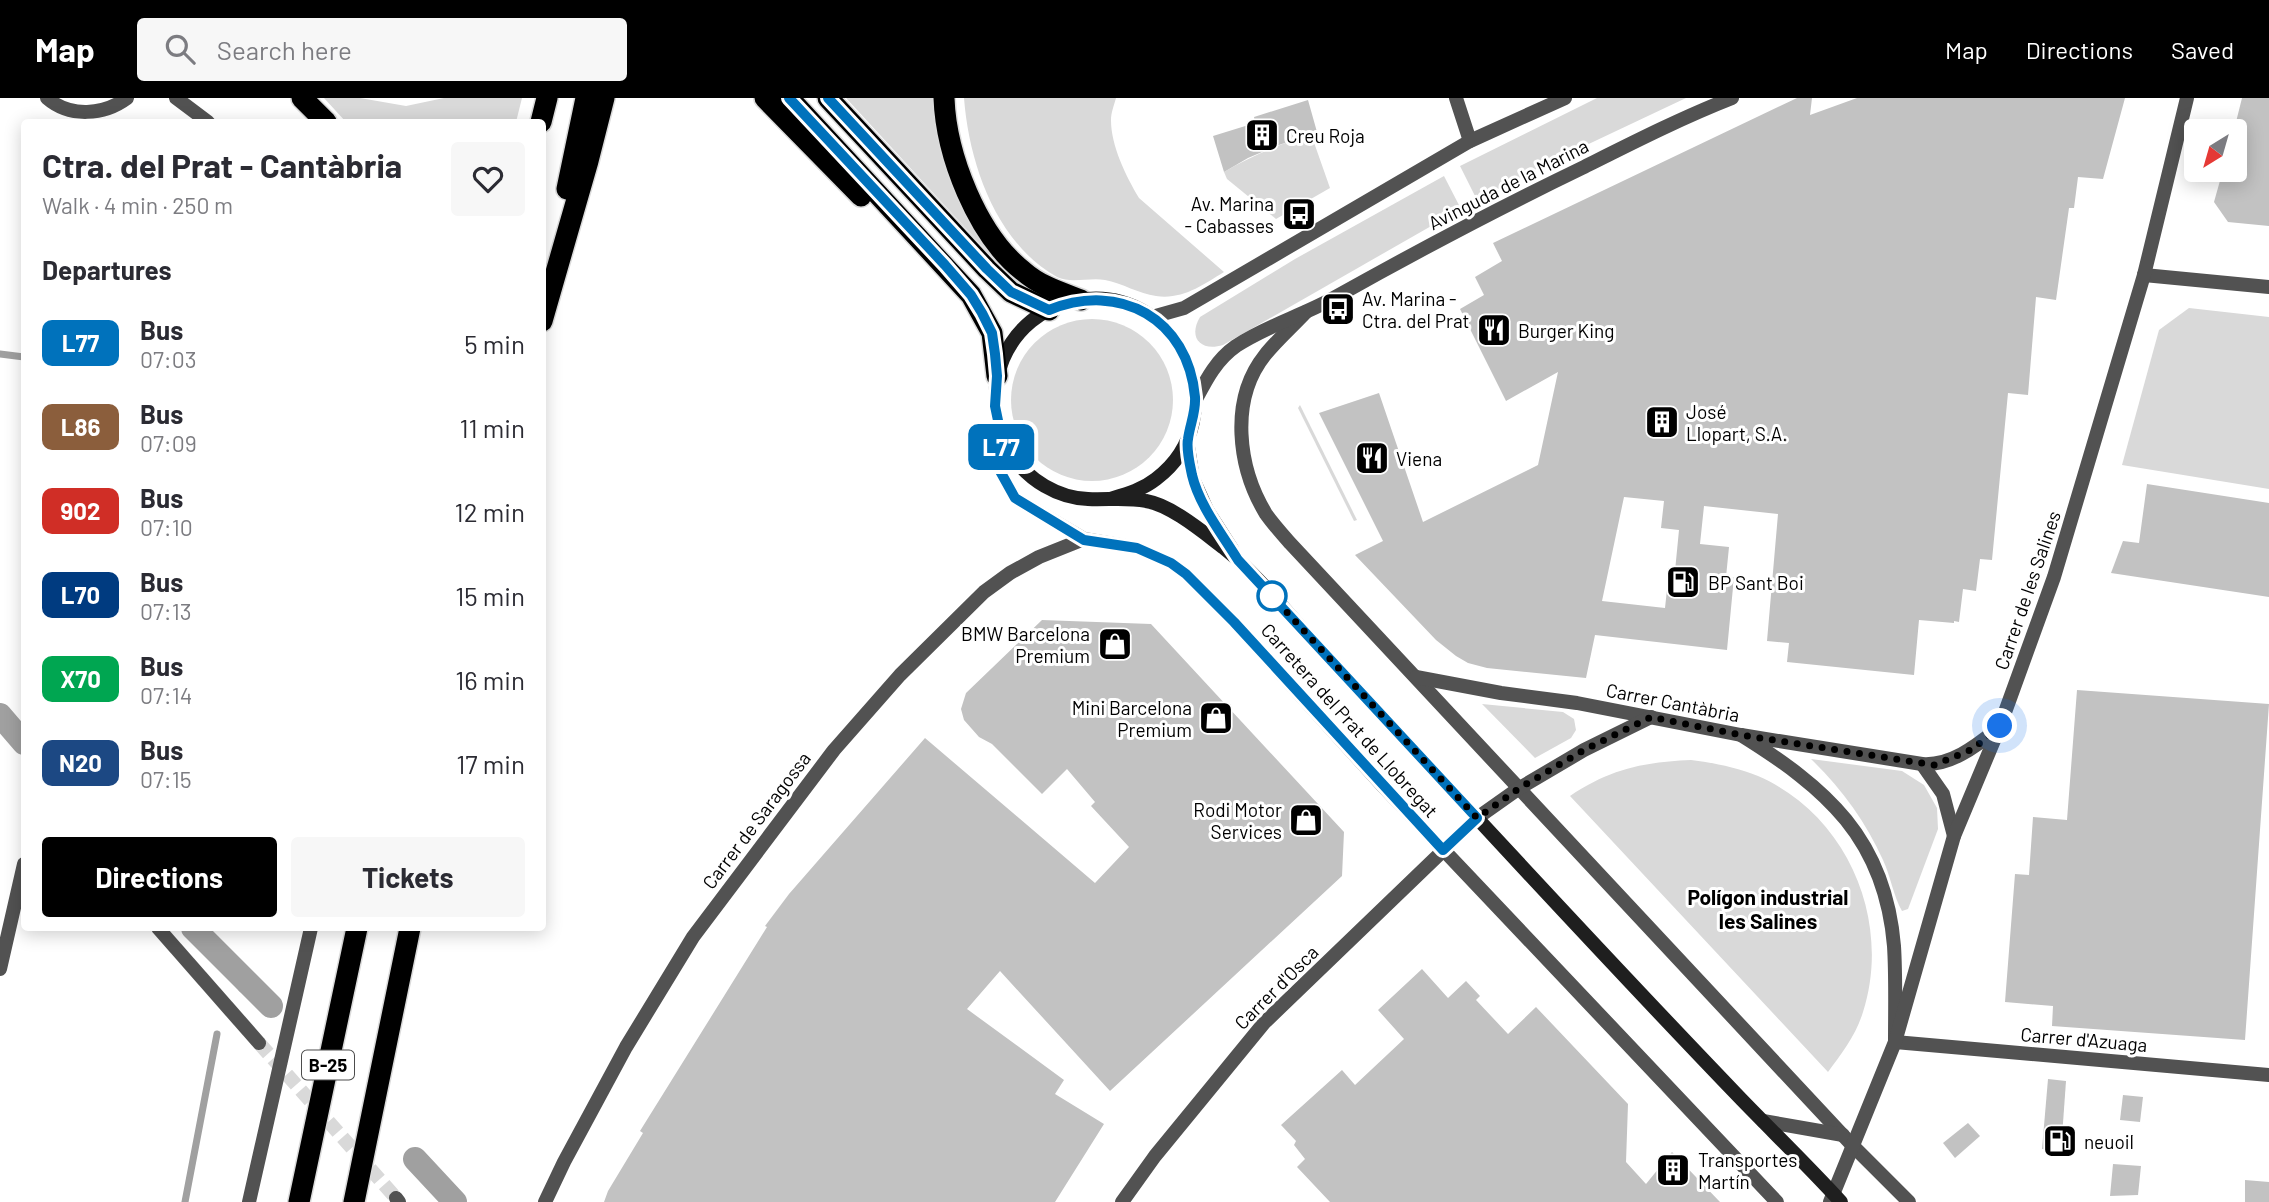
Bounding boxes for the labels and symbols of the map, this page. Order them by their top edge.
building icon: Creu Roja [1243,116,1281,154]
north arrow [2184,119,2247,182]
place label: Creu Roja [1286,124,1365,147]
street label: Avinguda de la Marina [1424,134,1592,234]
place label: Av. Marina - Cabasses [1184,192,1274,237]
bus stop icon: Av. Marina - Cabasses [1280,195,1318,233]
place label: Av. Marina - Ctra. del Prat [1362,287,1469,332]
bus stop icon: Av. Marina - Ctra. del Prat [1319,290,1357,328]
restaurant icon: Burger King [1475,311,1513,349]
place label: Burger King [1518,319,1614,342]
place label: José Llopart, S.A. [1686,400,1788,445]
building icon: José Llopart, S.A. [1643,403,1681,441]
line badge: L77 [961,424,1041,470]
restaurant icon: Viena [1353,439,1391,477]
place label: Viena [1396,447,1442,470]
street label: Carrer de les Salines [1989,508,2065,672]
fuel station icon: BP Sant Boi [1664,563,1702,601]
place label: BP Sant Boi [1708,571,1804,594]
unlabelled marker [1257,581,1287,611]
street label: Carretera del Prat de Llobregat [1257,618,1443,822]
place label: BMW Barcelona Premium [961,622,1090,667]
shop icon: BMW Barcelona Premium [1096,625,1134,663]
street label: Carrer Cantàbria [1604,678,1742,726]
place label: Mini Barcelona Premium [1072,696,1192,741]
shop icon: Mini Barcelona Premium [1197,699,1235,737]
your location [1982,708,2017,743]
street label: Carrer de Saragossa [697,747,815,893]
place label: Rodi Motor Services [1193,798,1282,843]
shop icon: Rodi Motor Services [1287,801,1325,839]
district label: Polígon industrial les Salines [1687,884,1849,933]
street label: Carrer d'Osca [1229,940,1323,1034]
street label: Carrer d'Azuaga [2020,1022,2148,1056]
road number: B-25 [302,1050,354,1080]
fuel station icon: neuoil [2041,1122,2079,1160]
place label: neuoil [2084,1130,2134,1153]
place label: Transportes Martín [1698,1148,1797,1193]
building icon: Transportes Martín [1654,1151,1692,1189]

